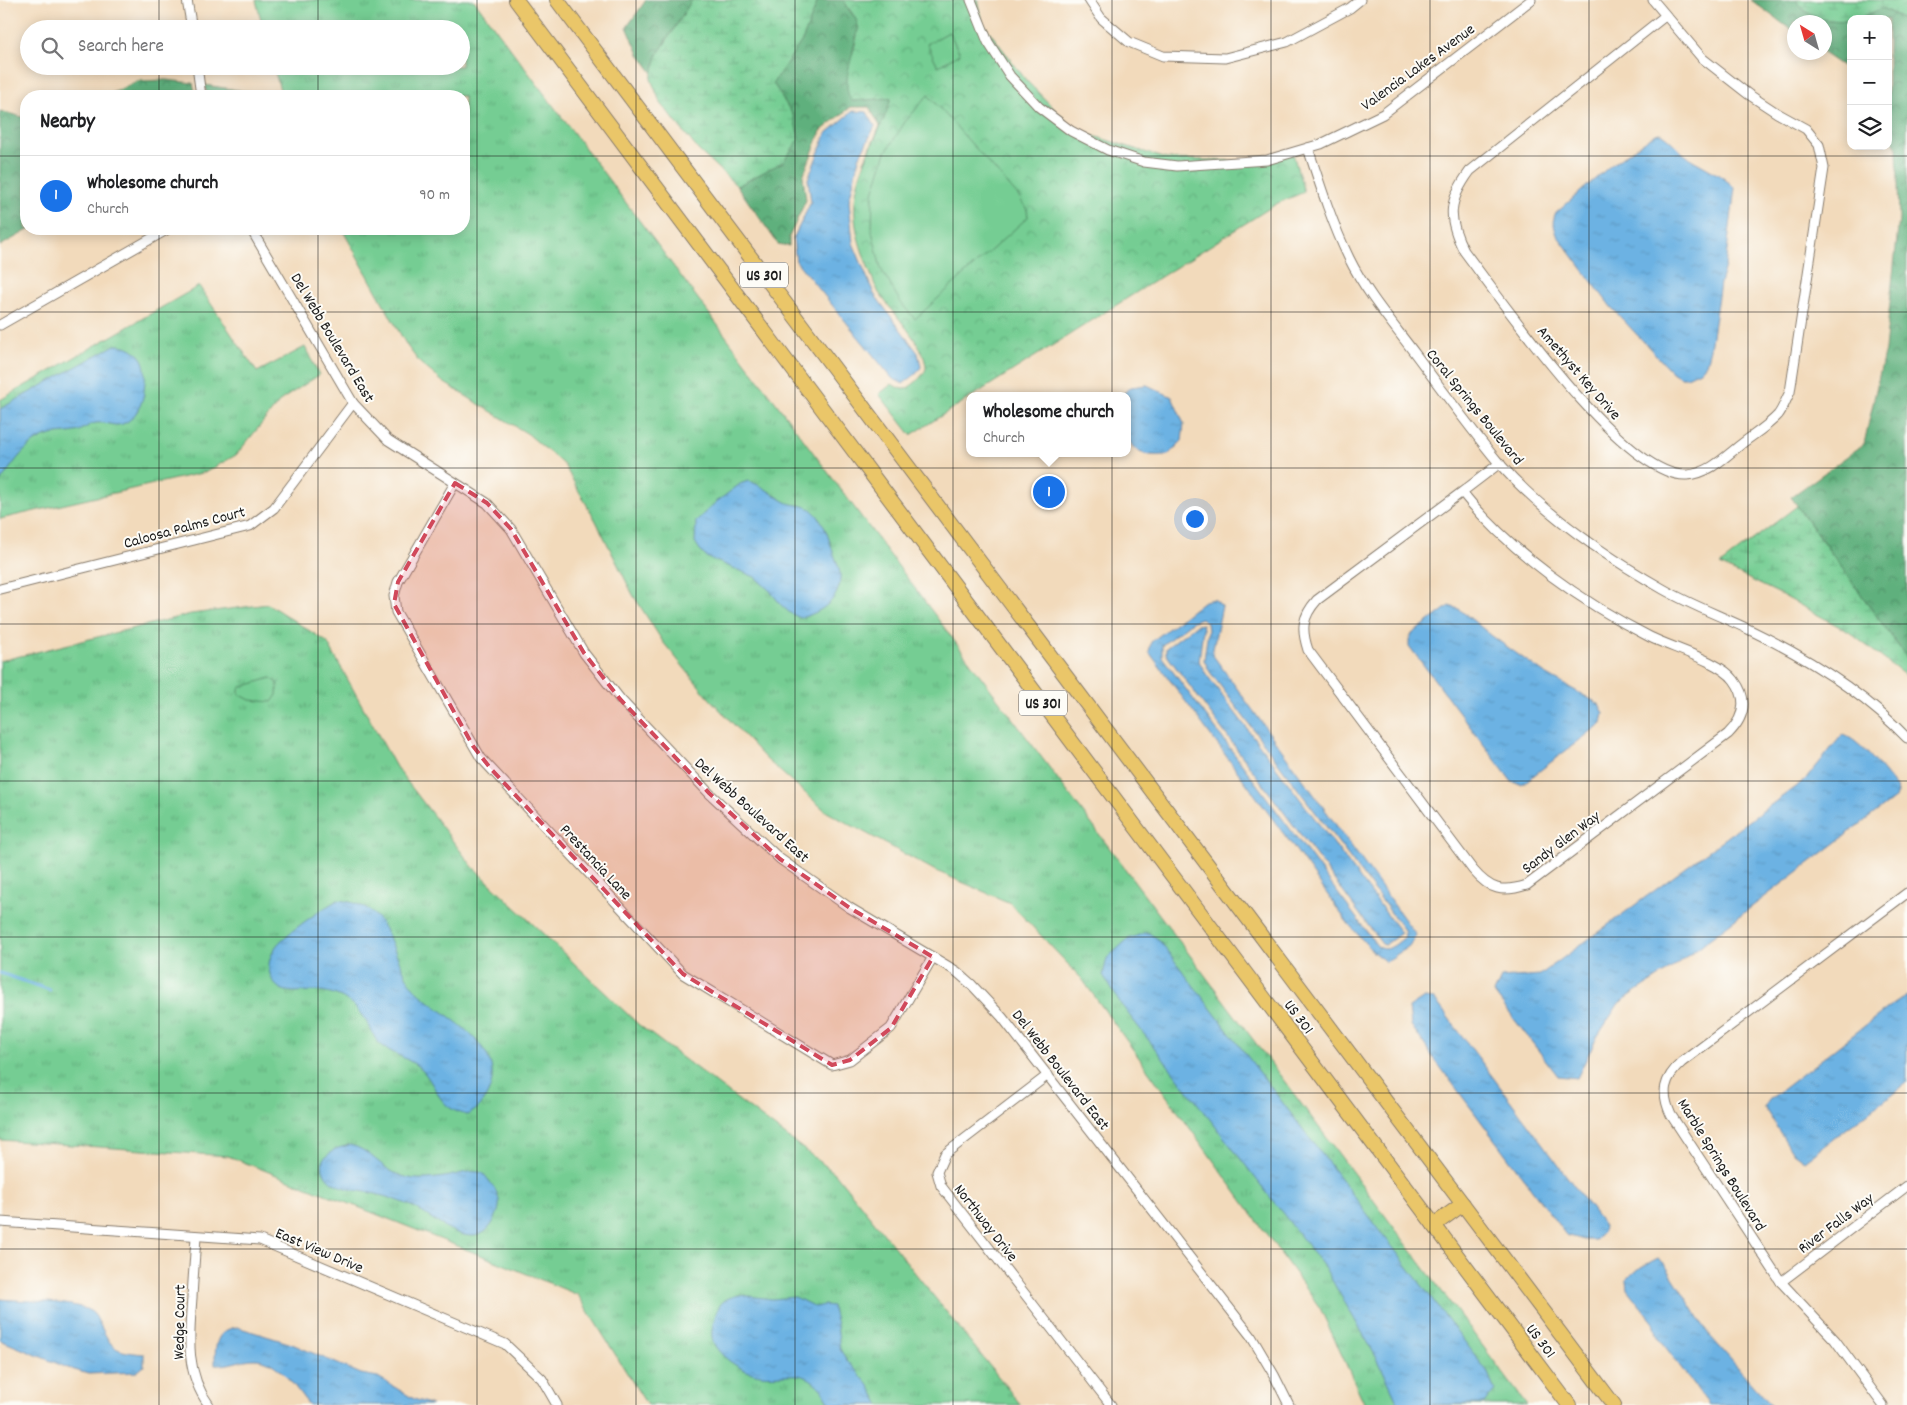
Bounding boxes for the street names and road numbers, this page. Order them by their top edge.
street label: Valencia Lakes Avenue [1357,19,1480,117]
road number: US 301 [740,262,788,288]
street label: Del Webb Boulevard East [284,269,380,408]
street label: Amethyst Key Drive [1531,321,1626,426]
street label: Coral Springs Boulevard [1420,344,1528,471]
street label: Caloosa Palms Court [121,501,248,556]
road number: US 301 [1019,690,1067,716]
street label: Del Webb Boulevard East [689,753,814,869]
street label: Sandy Glen Way [1518,806,1606,880]
street label: Prestancia Lane [554,819,637,906]
street label: US 301 [1277,996,1319,1040]
street label: Del Webb Boulevard East [1006,1005,1115,1136]
street label: Marble Springs Boulevard [1671,1095,1771,1236]
street label: Northway Drive [947,1180,1023,1267]
street label: River Falls Way [1794,1187,1880,1260]
street label: East View Drive [271,1222,367,1280]
street label: Wedge Court [168,1284,193,1360]
street label: US 301 [1519,1320,1561,1364]

